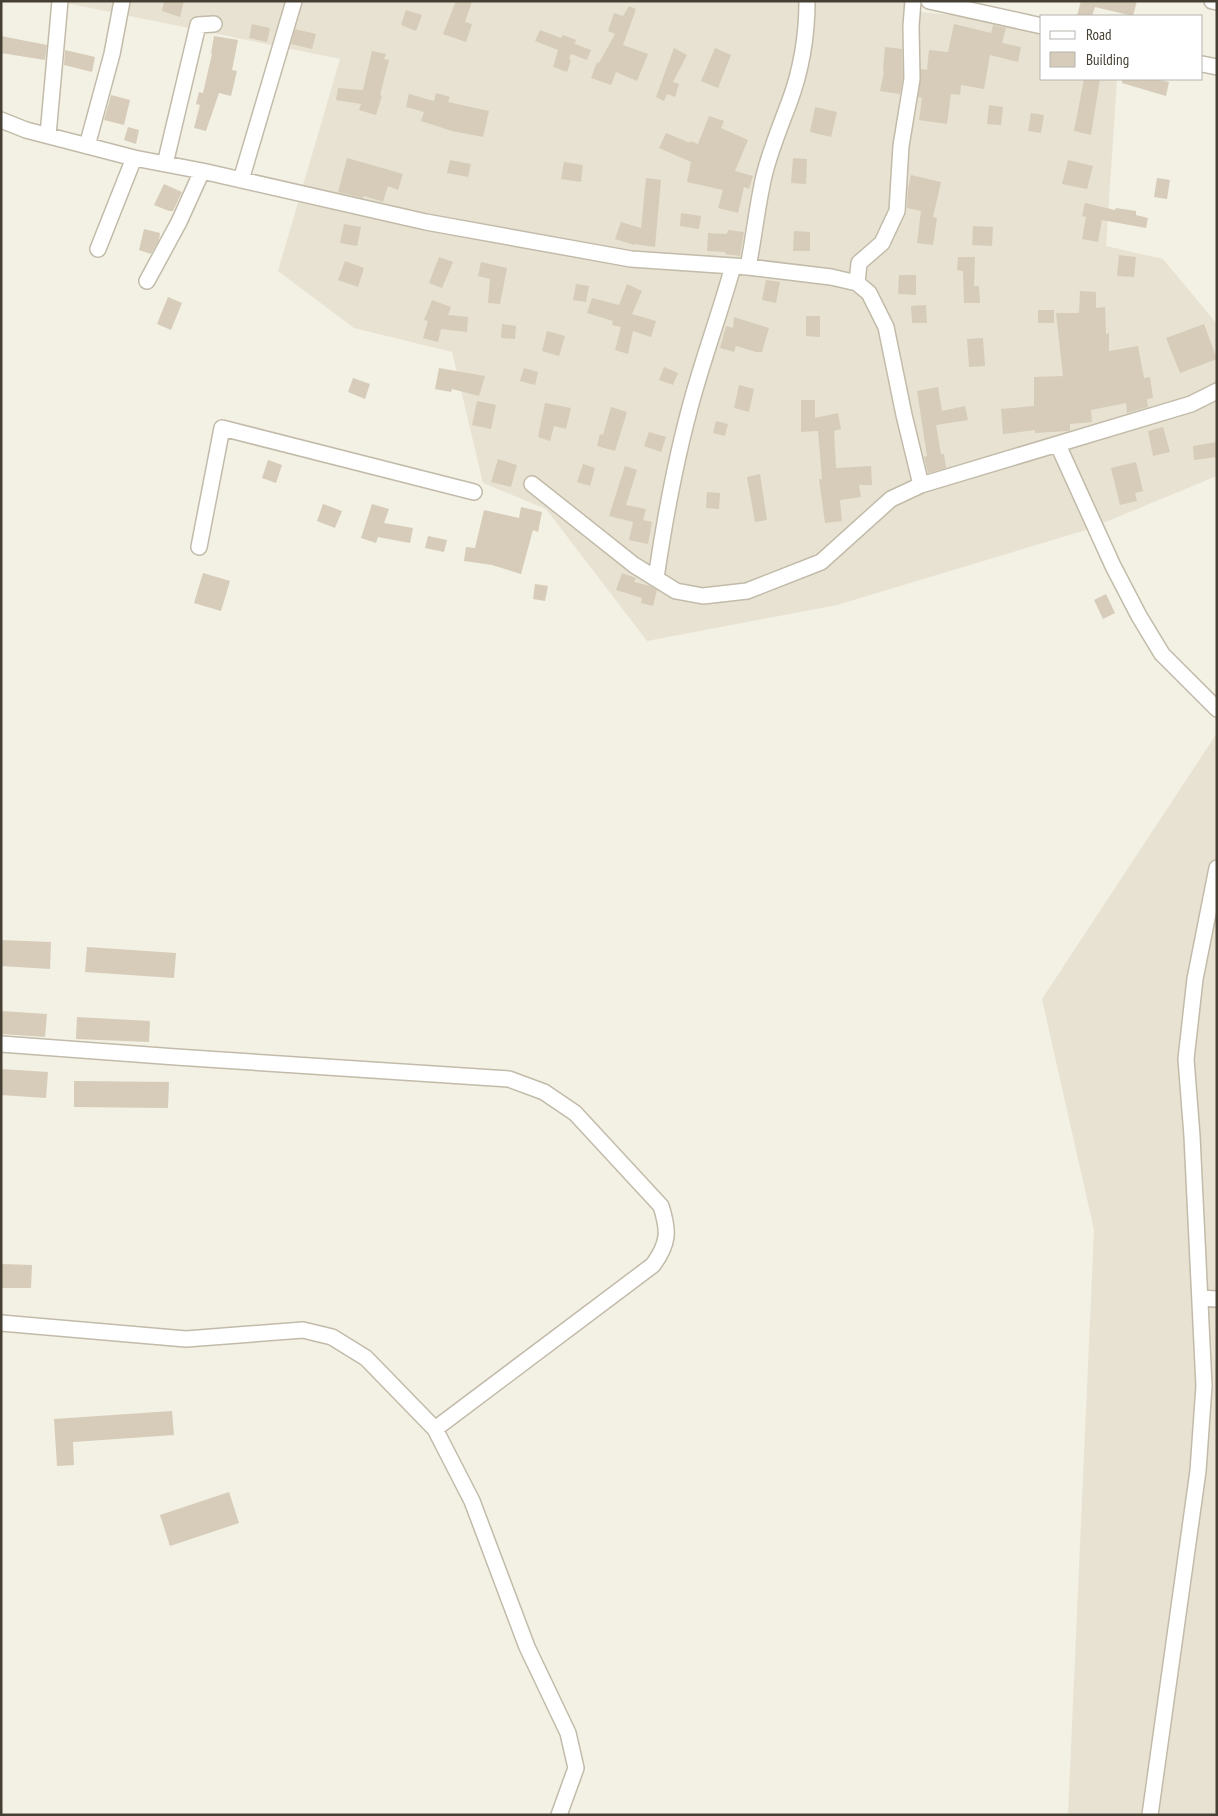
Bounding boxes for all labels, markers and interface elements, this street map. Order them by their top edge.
legend [1040,15,1203,80]
text: Road [1086,25,1112,44]
text: Building [1086,50,1129,69]

